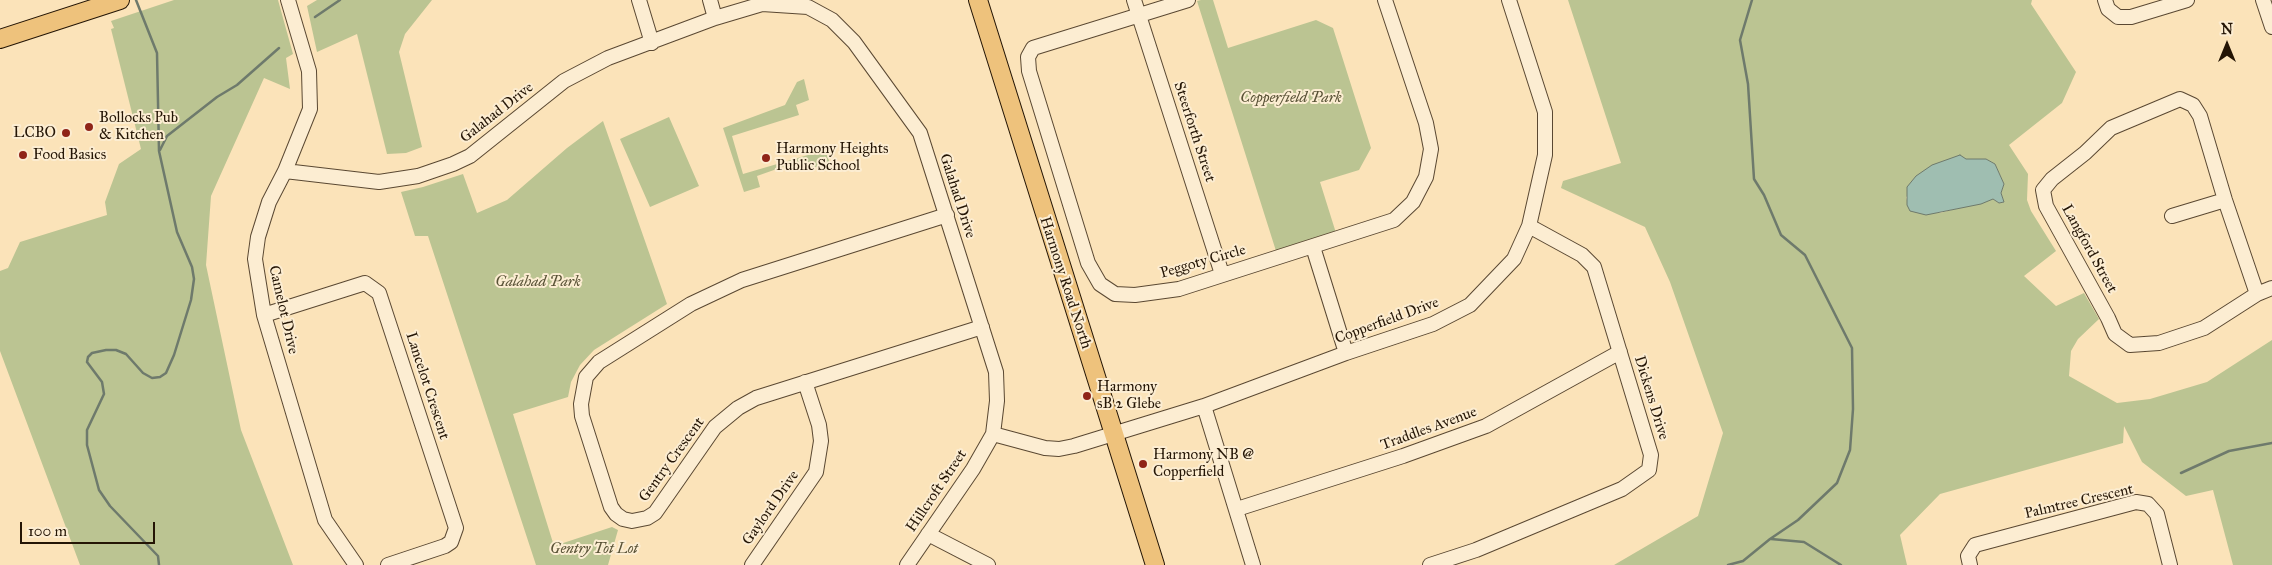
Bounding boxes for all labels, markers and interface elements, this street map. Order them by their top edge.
north arrow [2202,20,2252,70]
text: N [2221,21,2233,38]
street label: Galahad Drive [457,79,537,147]
street label: Steerforth Street [1169,80,1219,184]
park label: Copperfield Park [1240,89,1342,107]
place label: Bollocks Pub & Kitchen [99,109,178,144]
marker: Bollocks Pub & Kitchen [83,121,95,133]
place label: LCBO [13,124,56,142]
marker: LCBO [60,127,72,139]
place label: Harmony Heights Public School [776,140,888,175]
place label: Food Basics [33,146,106,164]
marker: Food Basics [17,149,29,161]
street label: Galahad Drive [935,151,979,241]
marker: Harmony Heights Public School [760,152,772,164]
street label: Langford Street [2057,201,2121,297]
street label: Harmony Road North [1035,215,1095,351]
street label: Peggoty Circle [1158,241,1248,283]
street label: Camelot Drive [264,264,302,356]
park label: Galahad Park [495,273,581,291]
street label: Copperfield Drive [1333,294,1441,348]
street label: Lancelot Crescent [401,330,453,442]
street label: Dickens Drive [1630,354,1672,442]
place label: Harmony sB 2 Glebe [1097,378,1161,413]
marker: Harmony sB 2 Glebe [1081,390,1093,402]
street label: Traddles Avenue [1379,403,1479,455]
street label: Gentry Crescent [635,414,709,506]
street label: Hillcroft Street [903,446,971,536]
place label: Harmony NB @ Copperfield [1153,446,1254,481]
marker: Harmony NB @ Copperfield [1137,458,1149,470]
street label: Gaylord Drive [739,467,803,549]
street label: Palmtree Crescent [2023,481,2135,523]
scale bar [22,512,158,544]
text: 100 m [28,522,67,540]
park label: Gentry Tot Lot [550,540,638,558]

